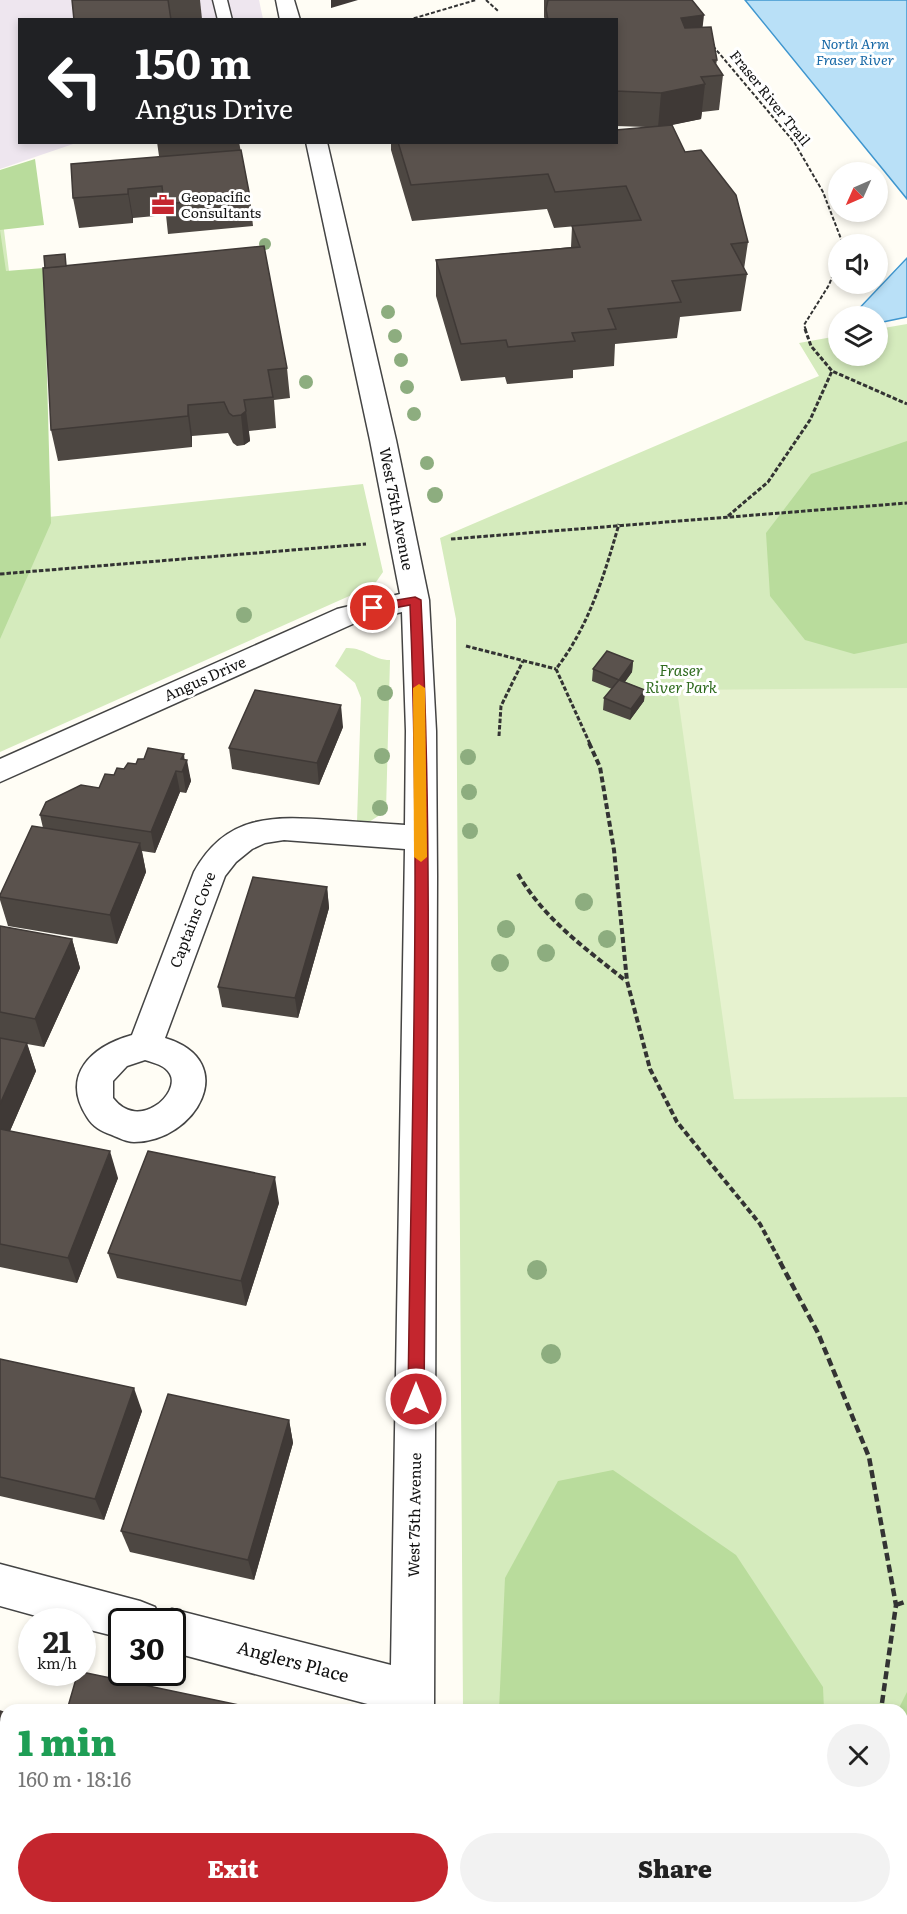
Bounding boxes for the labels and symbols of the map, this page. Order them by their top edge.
water label: North Arm Fraser River [816,33,895,69]
street label: Fraser River Trail [726,45,816,150]
north arrow [828,162,888,222]
place label: Geopacific Consultants [181,186,261,222]
office icon: Geopacific Consultants [150,192,176,218]
street label: West 75th Avenue [374,445,421,572]
pin [347,582,398,633]
street label: Angus Drive [160,649,249,706]
park label: Fraser River Park [645,658,718,698]
street label: Captains Cove [163,868,221,971]
position arrow [384,1367,448,1431]
street label: West 75th Avenue [401,1452,426,1578]
speed limit sign: 30 [108,1608,186,1686]
street label: Anglers Place [235,1633,352,1688]

